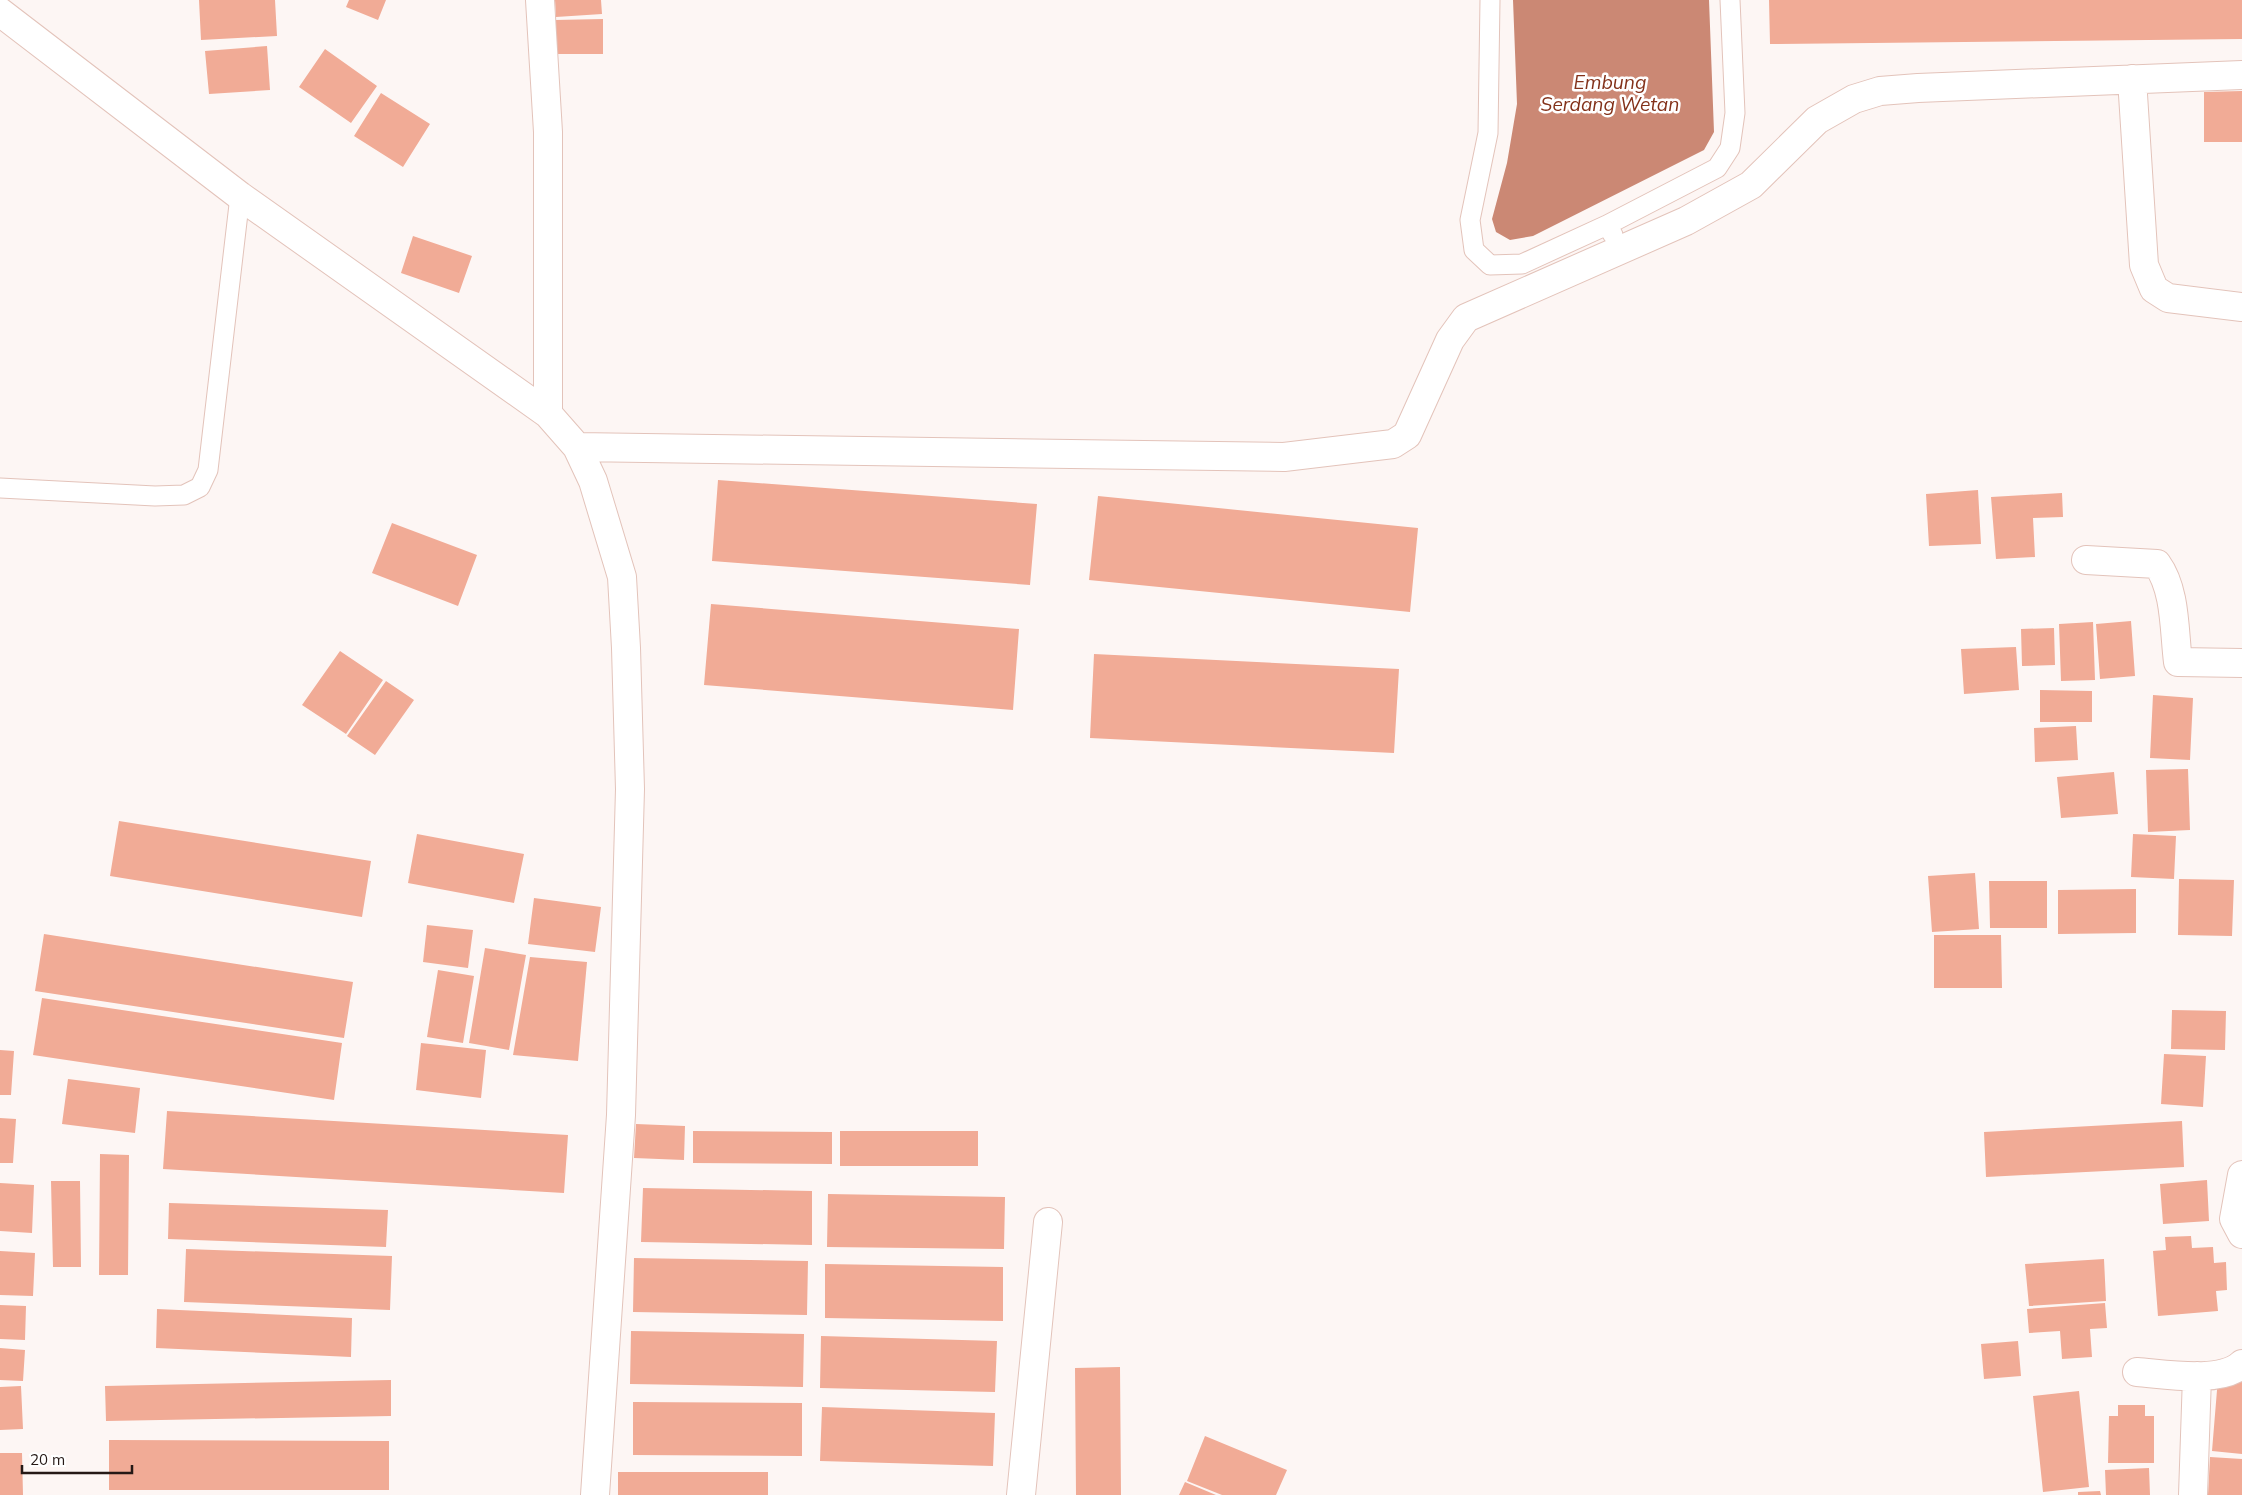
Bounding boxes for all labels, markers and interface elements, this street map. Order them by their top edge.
water label: Embung Serdang Wetan [1541,70,1679,116]
scale bar [22,1442,132,1474]
text: 20 m [30,1450,65,1469]

